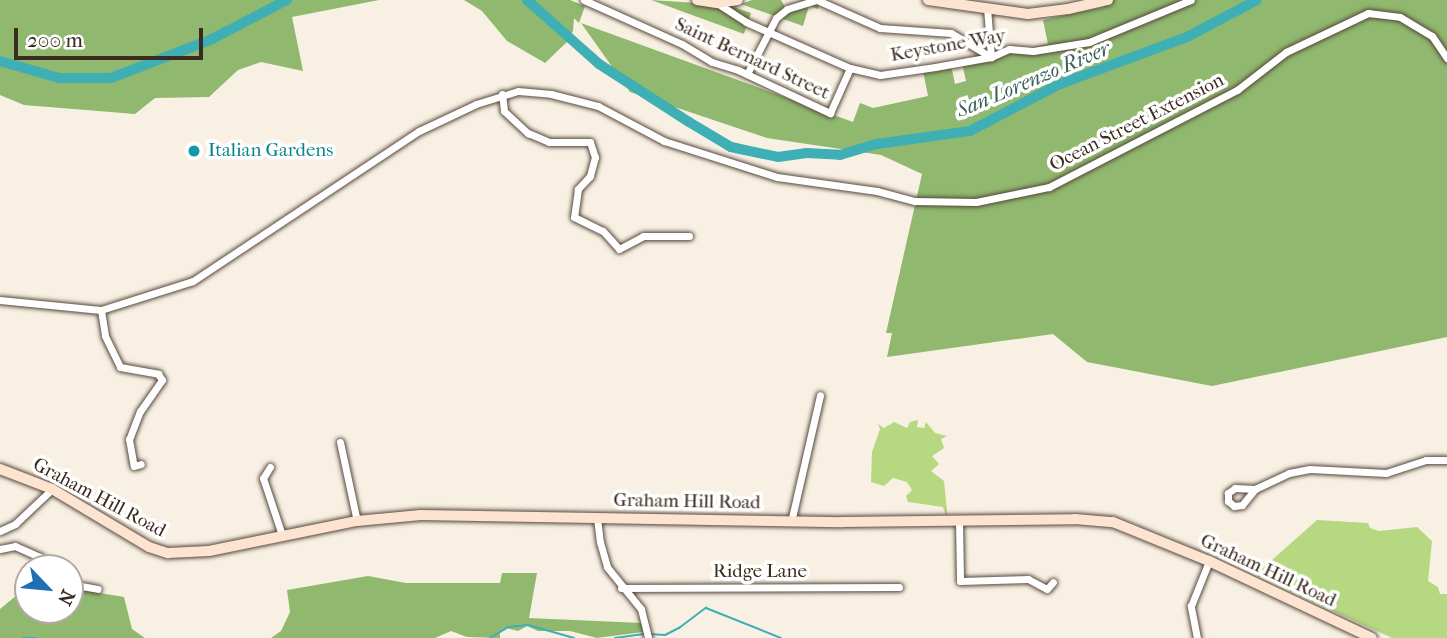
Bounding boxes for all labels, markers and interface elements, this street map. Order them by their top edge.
street label: Saint Bernard Street [671,13,833,105]
scale bar [18,14,206,58]
street label: Keystone Way [889,25,1007,67]
text: 200 m [27,28,83,52]
water label: San Lorenzo River [952,35,1114,123]
street label: Ocean Street Extension [1046,69,1228,177]
place label: Italian Gardens [208,140,333,162]
marker: Italian Gardens [186,143,202,159]
street label: Graham Hill Road [29,453,169,543]
street label: Graham Hill Road [613,489,761,515]
street label: Graham Hill Road [1196,530,1340,612]
north arrow [14,554,84,624]
street label: Ridge Lane [713,561,807,583]
text: N [53,586,79,609]

